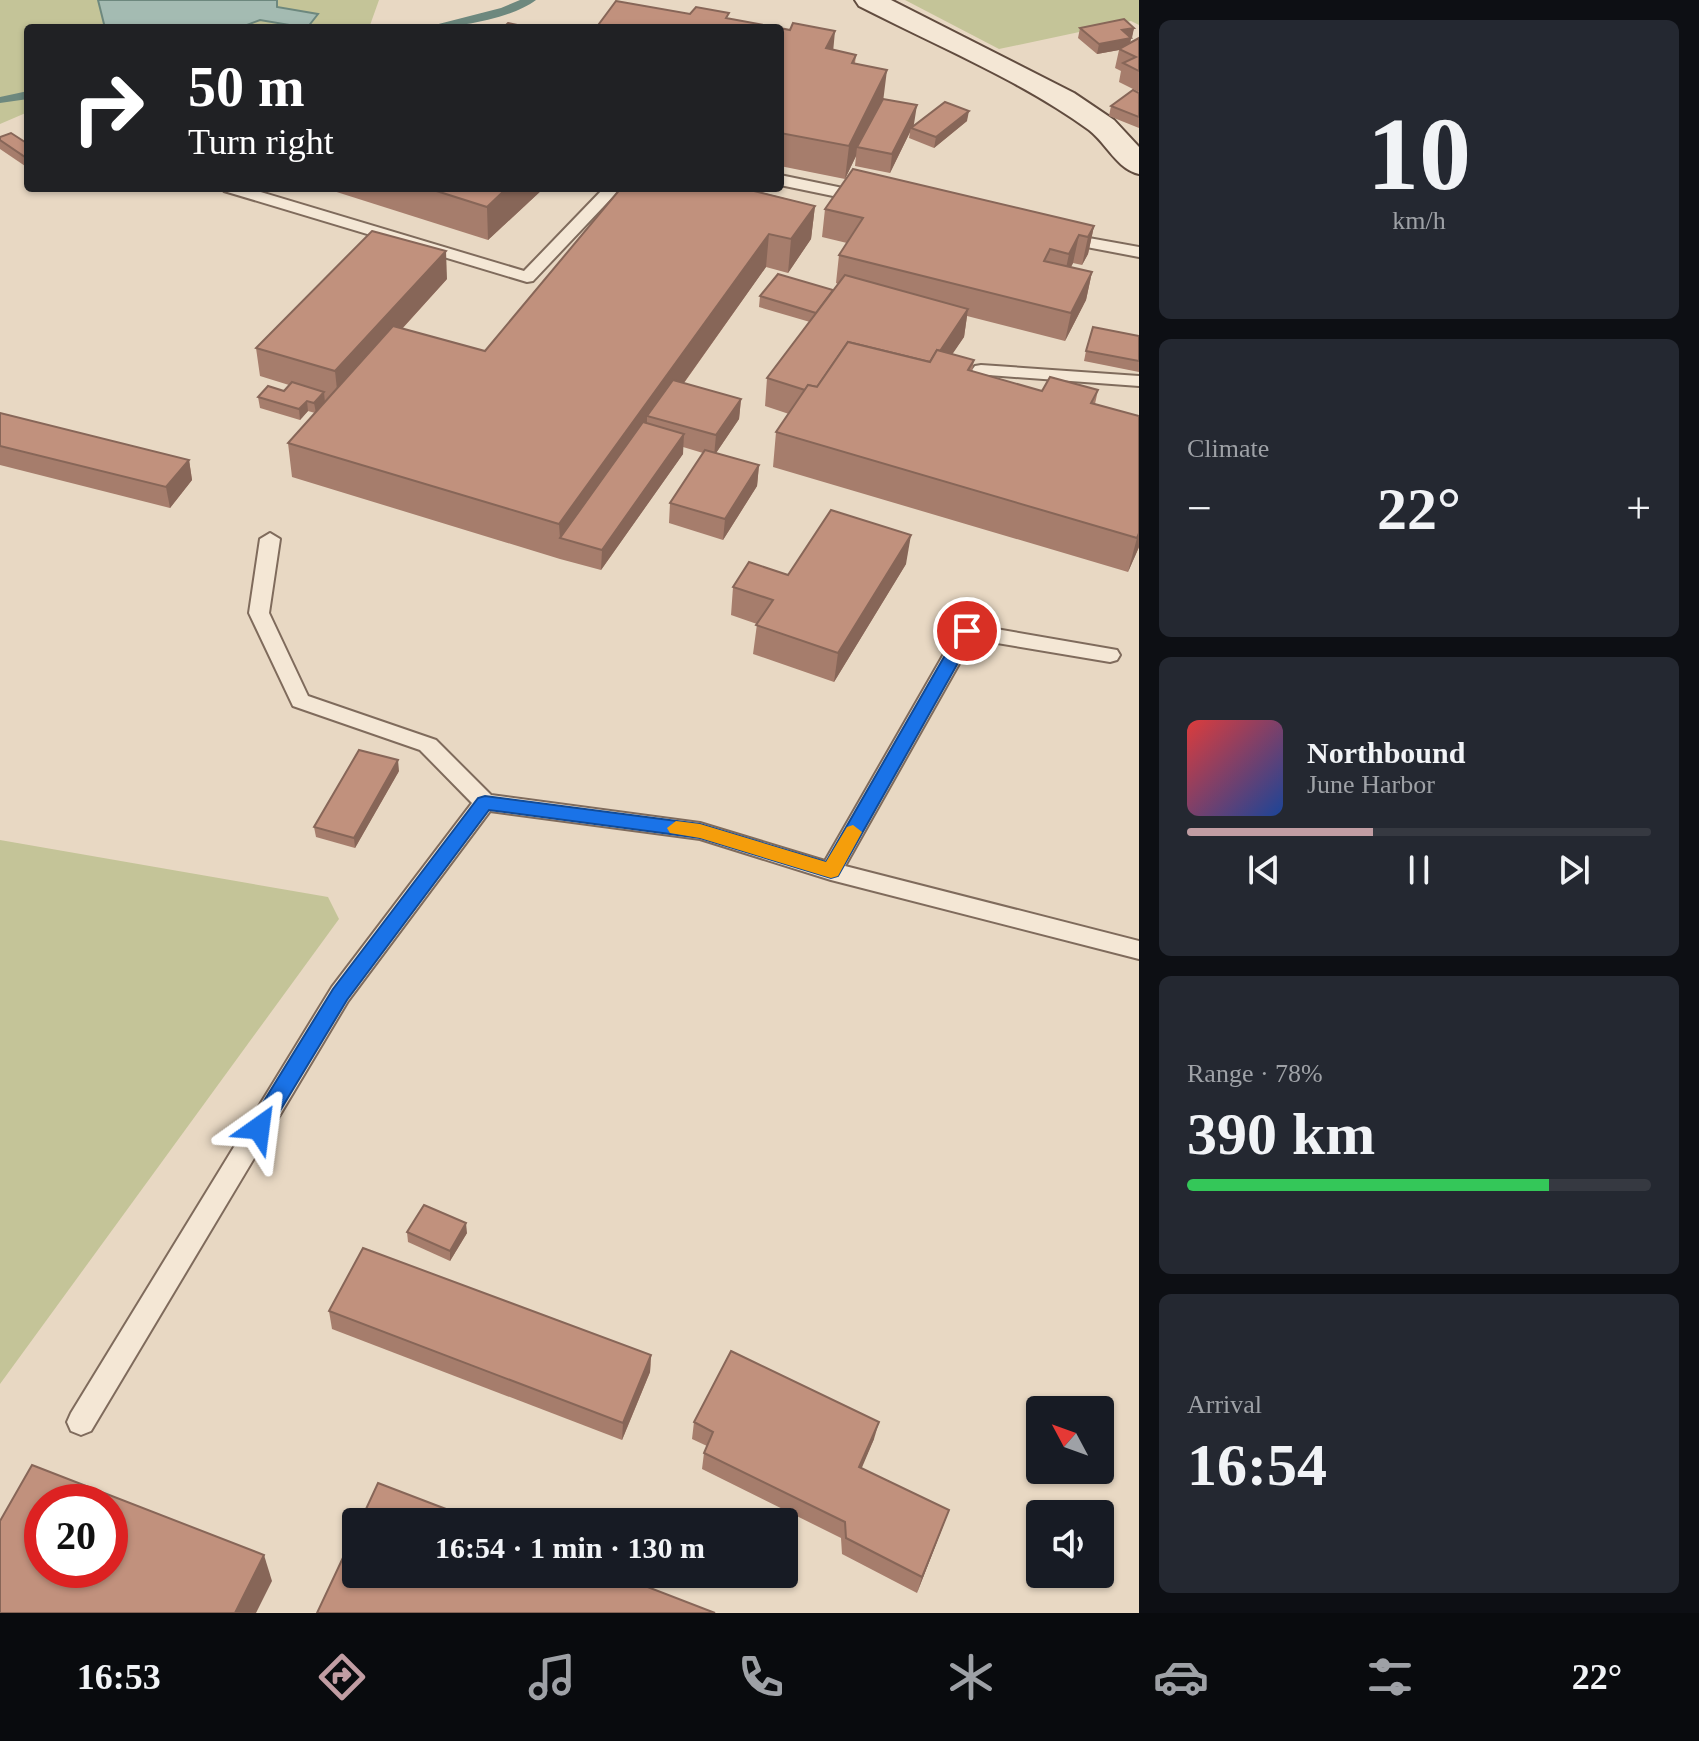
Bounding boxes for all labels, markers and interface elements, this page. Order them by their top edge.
icon: right [56,56,160,160]
text: 50 m [188,56,305,118]
text: 10 [1367,96,1471,211]
text: Turn right [188,122,334,162]
text: km/h [1392,206,1446,235]
text: Climate [1187,434,1269,463]
text: 22° [1377,476,1461,542]
text: − [1187,484,1212,533]
text: + [1626,484,1651,533]
pin [933,597,1001,665]
icon: arrive [945,609,989,653]
text: Northbound [1307,736,1465,769]
text: June Harbor [1307,770,1435,799]
icon: previous [1242,848,1286,892]
icon: pause [1397,848,1441,892]
icon: next [1552,848,1596,892]
text: Range · 78% [1187,1059,1323,1088]
position arrow [217,1086,301,1170]
text: 390 km [1187,1101,1375,1167]
text: Arrival [1187,1390,1262,1419]
north arrow [1026,1396,1114,1484]
map controls [1026,1396,1114,1588]
text: 16:54 [1187,1432,1327,1498]
speed limit sign: 20 [24,1484,128,1588]
button: sound [1026,1500,1114,1588]
text: 16:54 · 1 min · 130 m [435,1531,705,1564]
icon: directions [314,1649,370,1705]
icon: music [524,1649,580,1705]
icon: phone [733,1649,789,1705]
icon: climate [943,1649,999,1705]
icon: car [1153,1649,1209,1705]
icon: filters [1362,1649,1418,1705]
text: 16:53 [77,1657,161,1697]
text: 22° [1572,1657,1622,1697]

